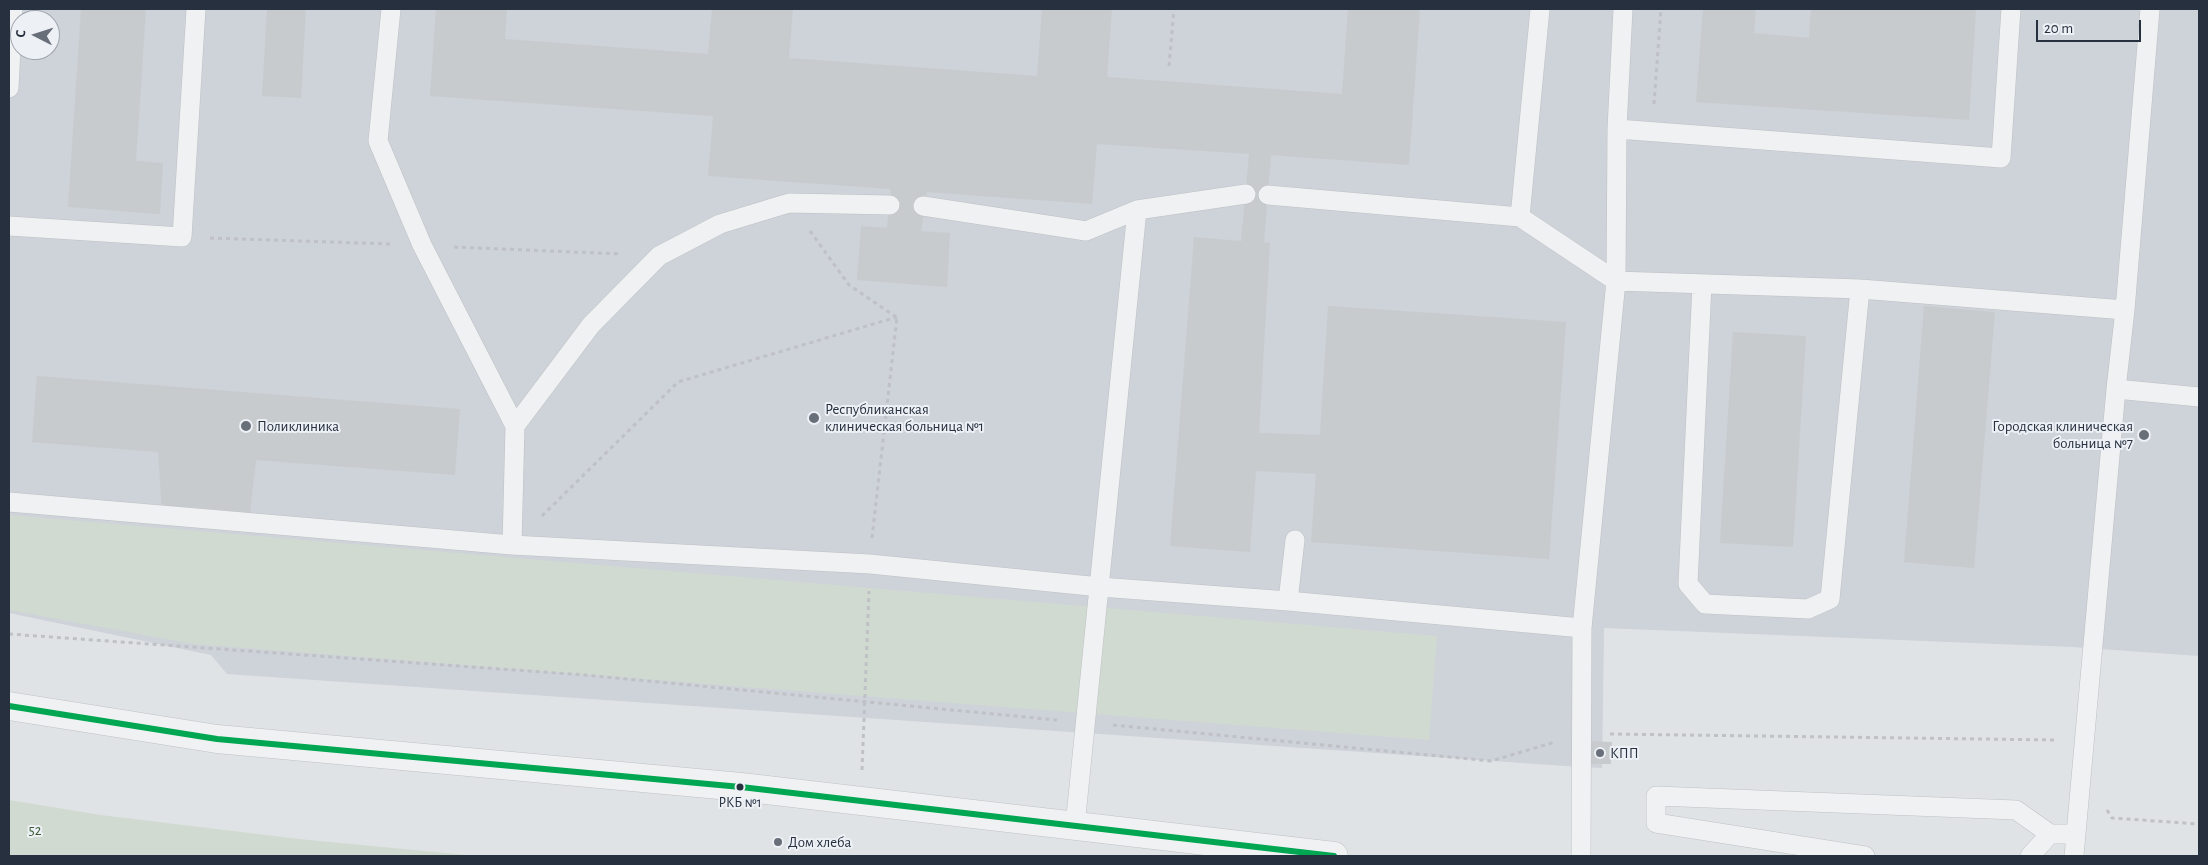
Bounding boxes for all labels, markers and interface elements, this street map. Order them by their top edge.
north arrow [10,10,60,60]
scale bar [2038,10,2143,42]
text: 20 m [2044,21,2073,36]
text: С [14,29,28,38]
place label: Республиканская клиническая больница №1 [825,400,984,435]
marker: Республиканская клиническая больница №1 [807,411,821,425]
place label: Поликлиника [257,417,339,435]
place label: Городская клиническая больница №7 [1992,417,2133,452]
marker: Поликлиника [239,419,253,433]
marker: Городская клиническая больница №7 [2137,428,2151,442]
place label: КПП [1610,744,1639,762]
marker: КПП [1594,747,1606,759]
marker: РКБ №1 [735,782,745,792]
place label: РКБ №1 [718,795,762,811]
park label: 52 [28,821,42,839]
place label: Дом хлеба [788,833,851,851]
marker: Дом хлеба [772,836,784,848]

